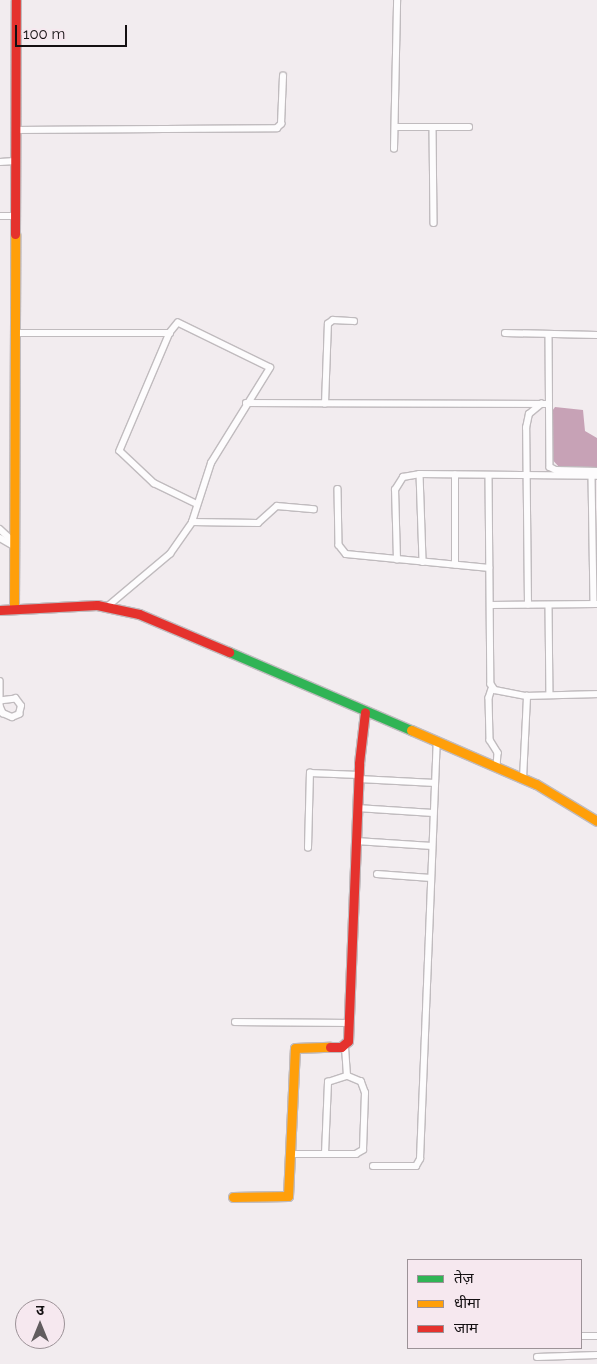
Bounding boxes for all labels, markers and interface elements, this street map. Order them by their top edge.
scale bar [18,15,130,47]
text: 100 m [23,25,65,43]
legend [407,1259,582,1349]
text: तेज़ [454,1269,474,1287]
text: धीमा [454,1294,480,1312]
north arrow [15,1299,65,1349]
text: उ [36,1302,44,1318]
text: जाम [454,1319,478,1337]

